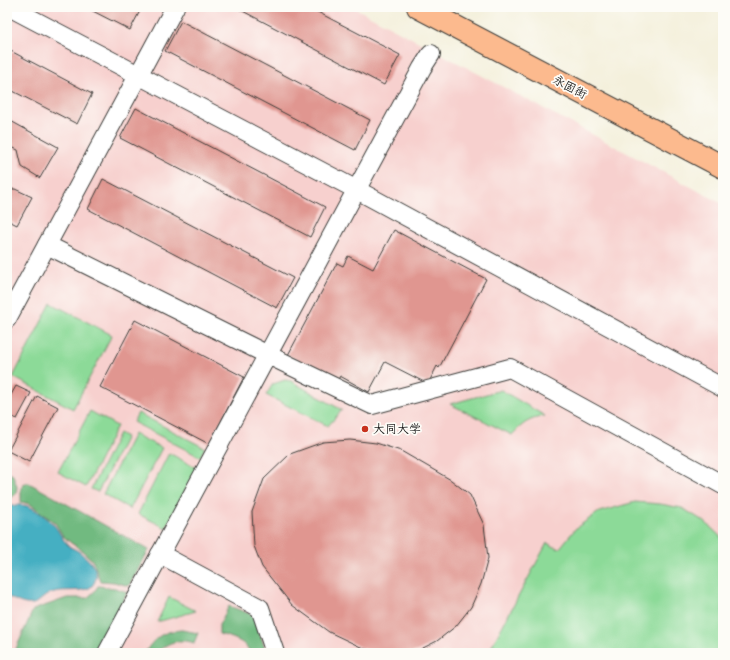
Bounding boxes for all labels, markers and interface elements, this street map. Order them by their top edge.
street label: 永固街 [551,72,589,102]
place label: 大同大学 [373,422,421,436]
marker: 大同大学 [360,424,370,434]

